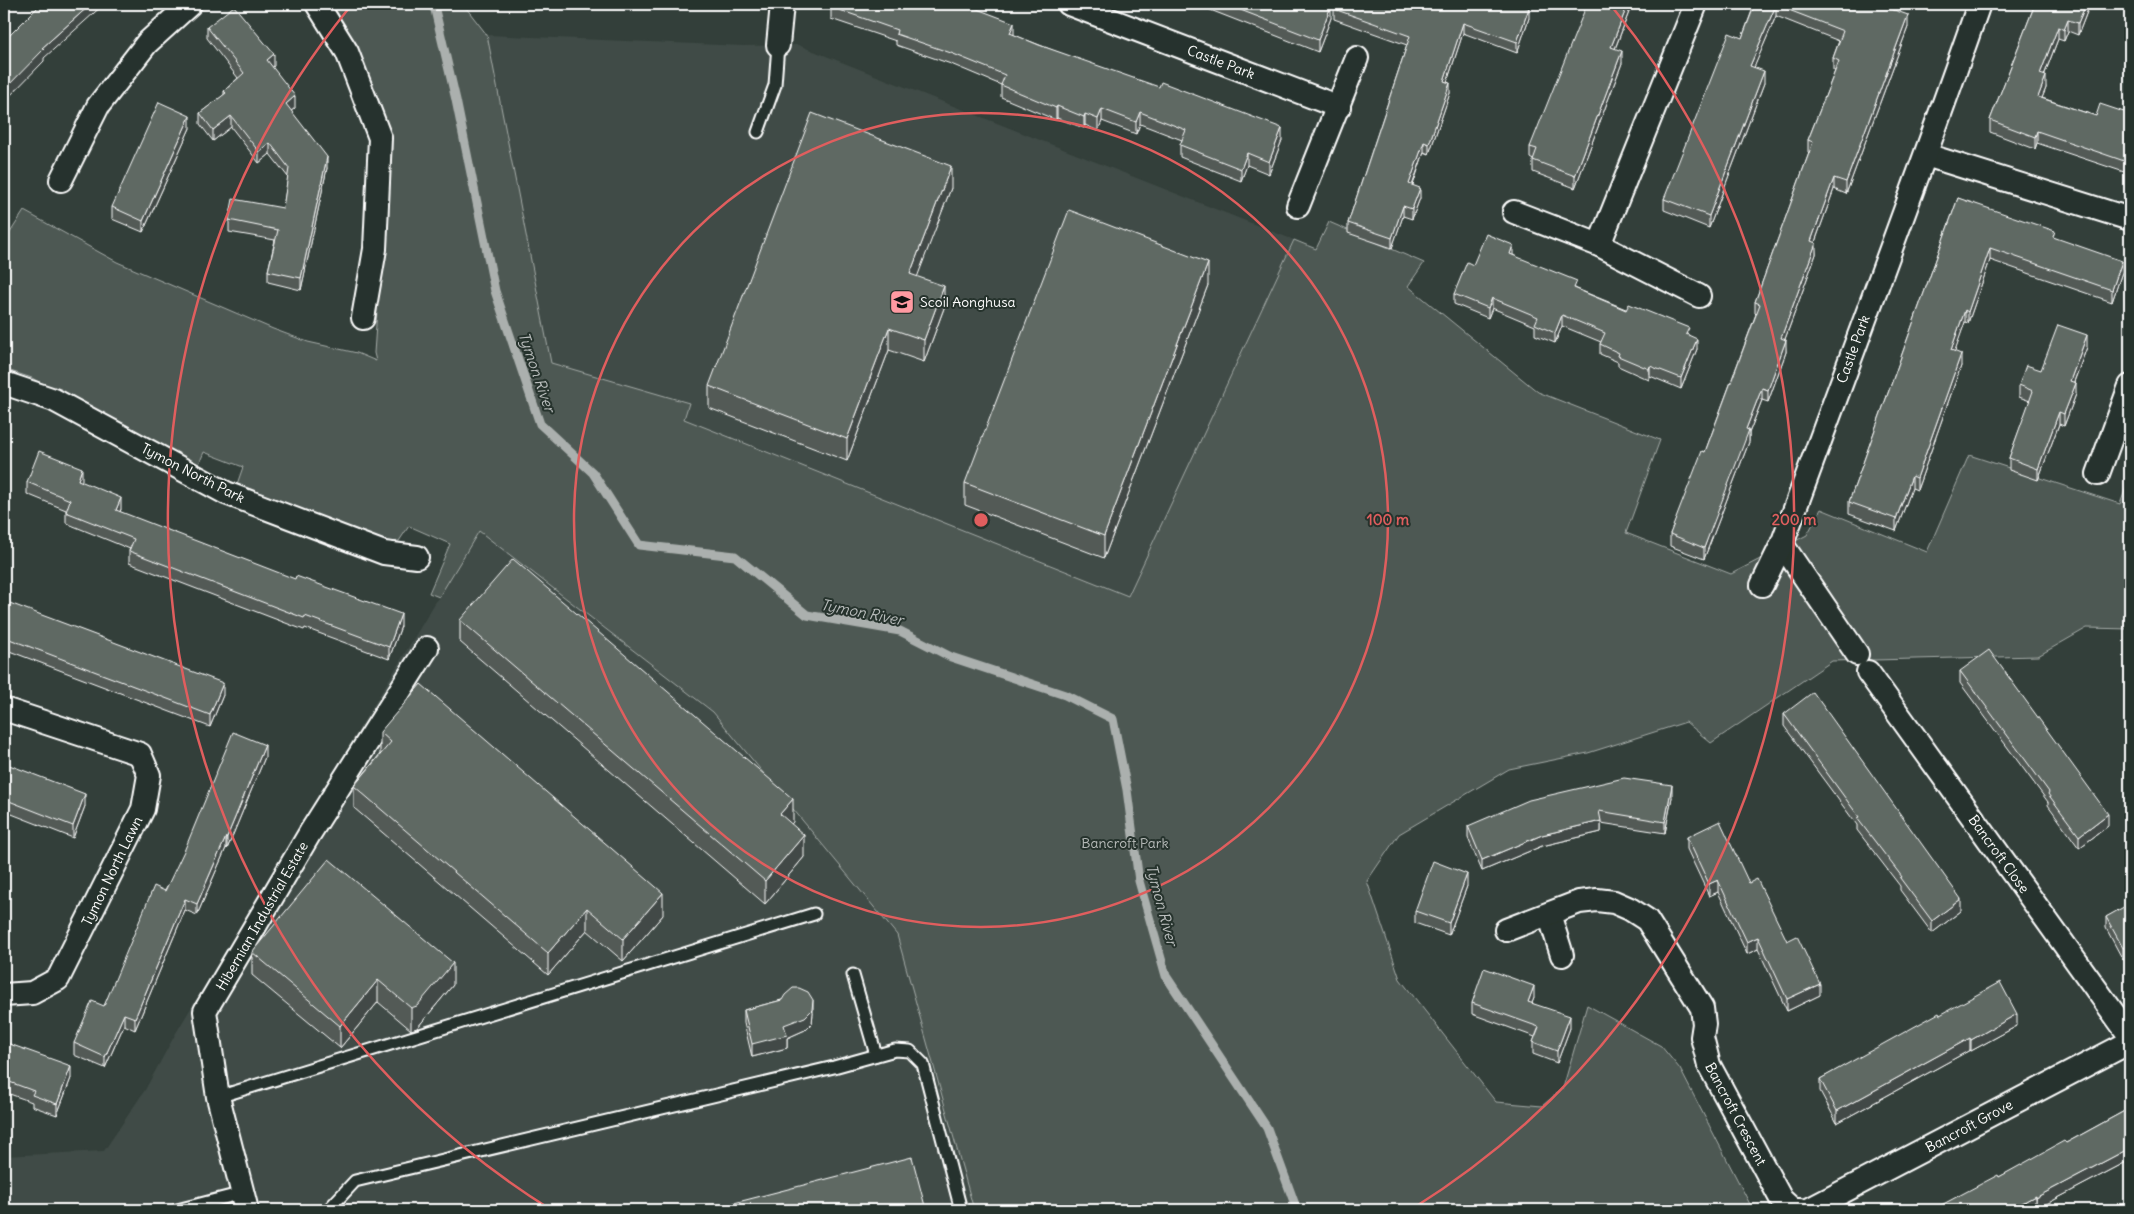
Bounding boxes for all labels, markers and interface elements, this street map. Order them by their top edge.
street label: Castle Park [1185,41,1257,83]
school or university icon: Scoil Aonghusa [889,289,915,315]
place label: Scoil Aonghusa [920,293,1016,311]
street label: Castle Park [1832,313,1874,385]
water label: Tymon River [514,329,560,416]
street label: Tymon North Park [138,439,248,507]
text: 100 m [1367,510,1409,529]
text: 200 m [1772,510,1816,529]
centre of rings [972,511,990,529]
water label: Tymon River [819,595,907,630]
street label: Bancroft Close [1965,811,2033,897]
street label: Tymon North Lawn [78,813,146,929]
park label: Bancroft Park [1081,834,1169,852]
street label: Hibernian Industrial Estate [212,838,312,994]
water label: Tymon River [1142,862,1182,950]
street label: Bancroft Crescent [1701,1060,1771,1169]
street label: Bancroft Grove [1922,1095,2016,1157]

